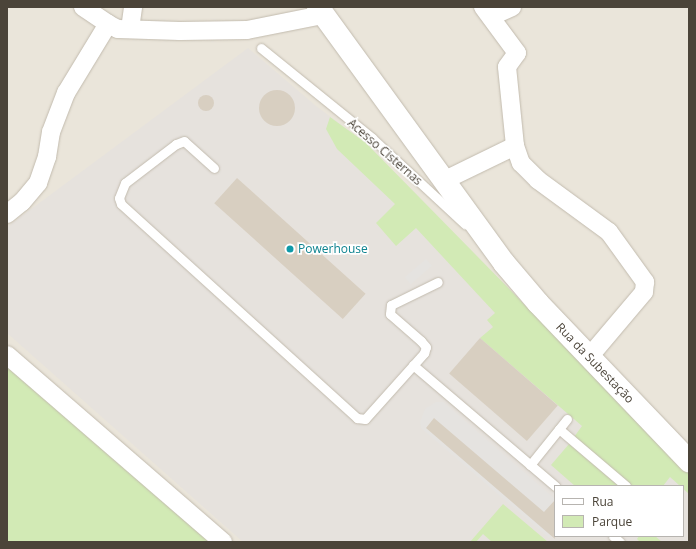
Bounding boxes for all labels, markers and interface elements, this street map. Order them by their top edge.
street label: Acesso Cisternas [345,116,425,188]
place label: Powerhouse [298,242,368,256]
marker: Powerhouse [285,244,295,254]
street label: Rua da Subestação [553,320,637,406]
legend [554,485,684,537]
text: Rua [592,493,613,510]
text: Parque [592,513,632,530]

